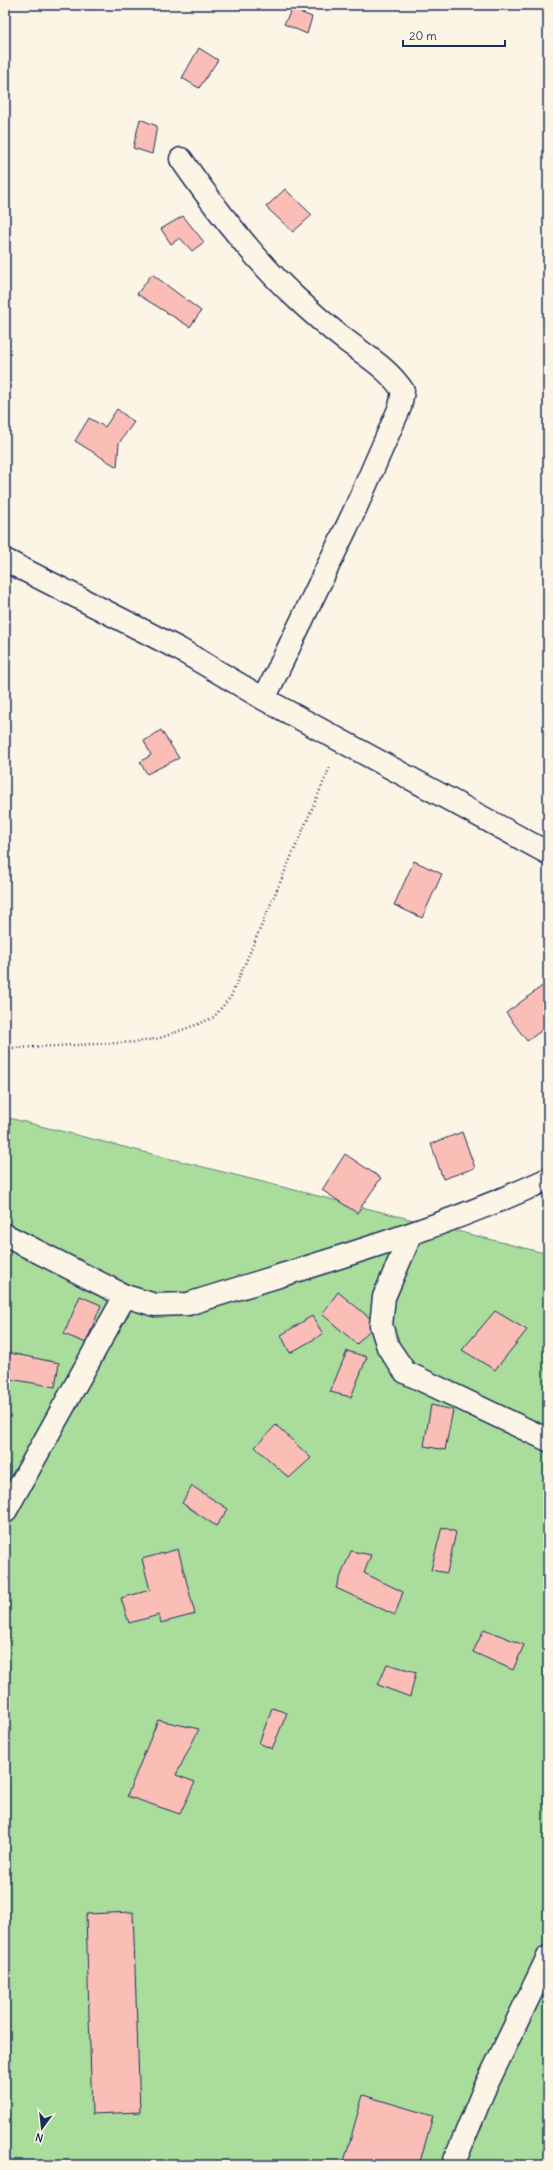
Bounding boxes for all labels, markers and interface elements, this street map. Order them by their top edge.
scale bar [403,22,505,48]
text: 20 m [409,28,437,43]
north arrow [22,2108,62,2148]
text: N [34,2130,45,2145]

